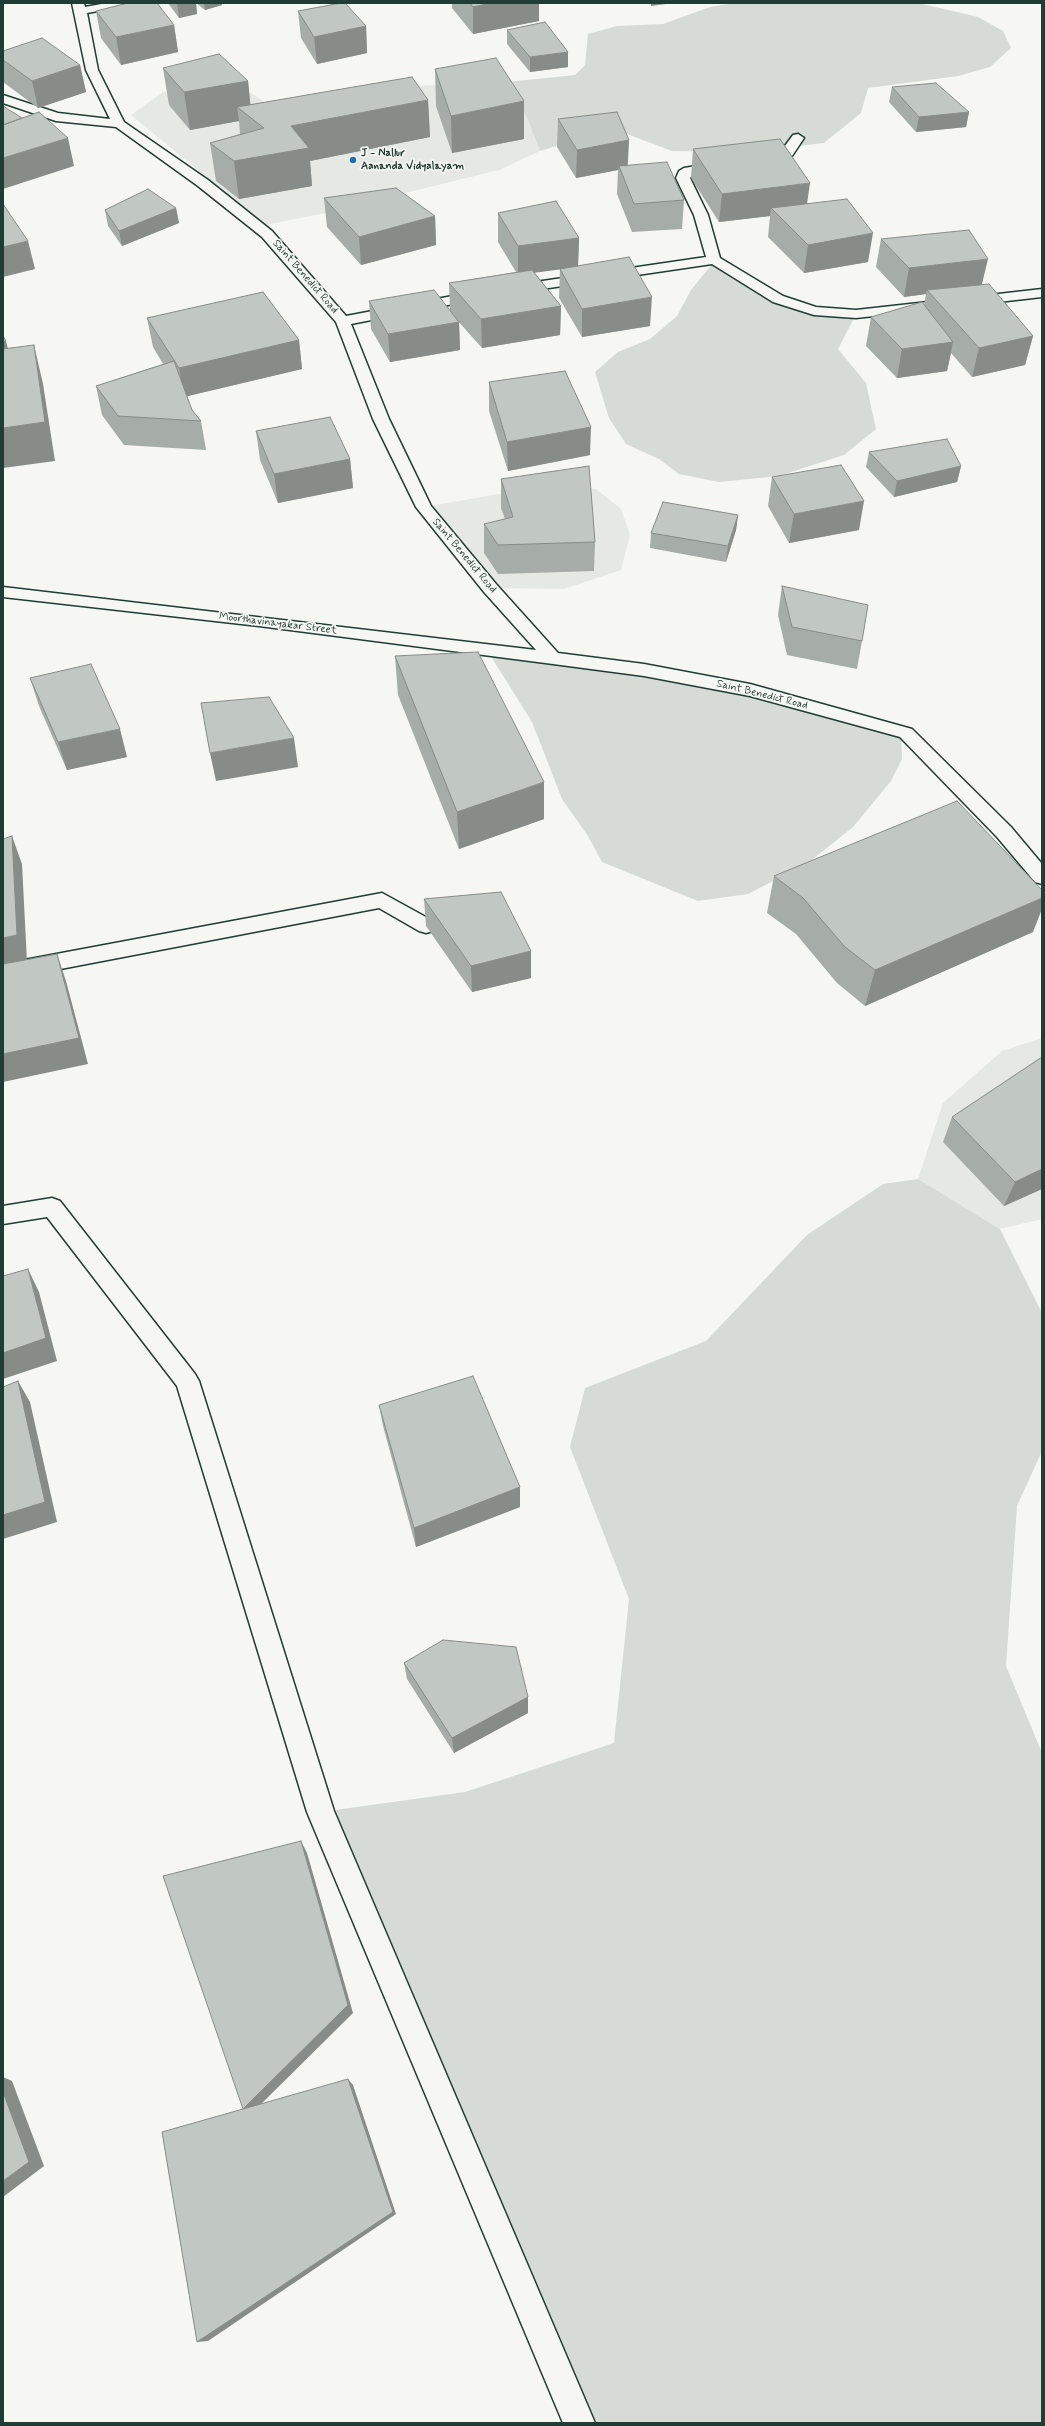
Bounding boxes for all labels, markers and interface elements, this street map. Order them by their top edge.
place label: J - Nallur Aananda Vidyalayam [361,147,464,173]
marker: J - Nallur Aananda Vidyalayam [348,155,358,165]
street label: Saint Benedict Road [269,237,341,317]
street label: Saint Benedict Road [429,516,499,596]
street label: Moorthavinayakar Street [218,610,338,638]
street label: Saint Benedict Road [715,677,809,713]

